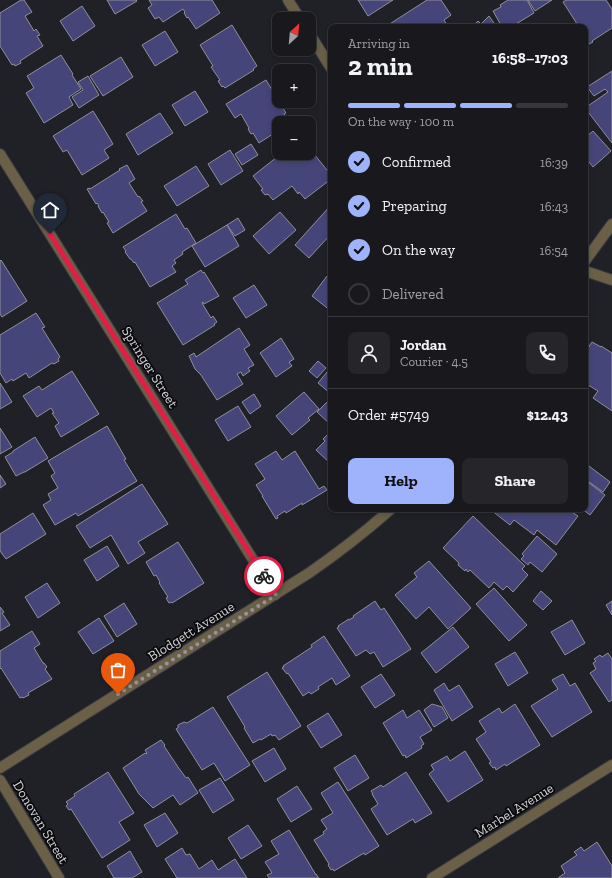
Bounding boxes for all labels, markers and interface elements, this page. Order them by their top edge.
north arrow [272,12,316,56]
map controls [272,12,316,160]
text: Arriving in [348,36,410,51]
text: 16:58–17:03 [492,49,568,67]
text: 2 min [348,50,413,82]
button: + [272,64,316,108]
text: On the way · 100 m [348,114,454,129]
button: − [272,116,316,160]
icon: check [348,151,370,173]
text: Confirmed [382,153,451,171]
text: 16:39 [540,155,568,170]
pin [33,193,67,234]
icon: check [348,195,370,217]
text: Preparing [382,197,447,215]
icon: home [39,199,61,221]
text: 16:43 [540,199,568,214]
icon: check [348,239,370,261]
text: On the way [382,241,455,259]
text: 16:54 [540,243,568,258]
text: Delivered [382,285,444,303]
street label: Springer Street [118,323,182,412]
button: person [348,332,390,374]
button: phone [526,332,568,374]
text: Jordan [400,336,446,354]
text: Courier · 4.5 [400,354,468,369]
text: Order #5749 [348,406,429,424]
text: $12.43 [527,406,568,424]
button: Help [348,458,454,504]
button: Share [462,458,568,504]
courier [244,556,284,596]
icon: bike [253,565,275,587]
street label: Blodgett Avenue [145,598,238,665]
pin [101,653,135,694]
icon: bag [107,659,129,681]
street label: Donovan Street [9,778,72,868]
street label: Marbel Avenue [472,779,557,841]

